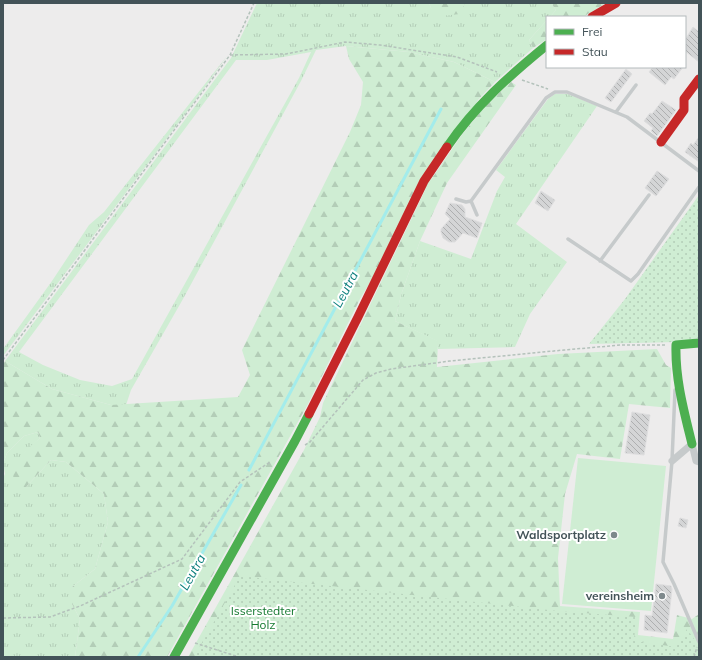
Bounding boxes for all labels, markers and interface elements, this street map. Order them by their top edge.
legend [546,16,686,68]
text: Frei [582,24,602,39]
text: Stau [582,44,608,59]
water label: Leutra [329,268,361,310]
place label: Waldsportplatz [516,527,606,542]
marker: Waldsportplatz [609,530,619,540]
water label: Leutra [176,551,208,593]
place label: vereinsheim [585,588,654,603]
marker: vereinsheim [657,591,667,601]
park label: Isserstedter Holz [231,603,296,632]

